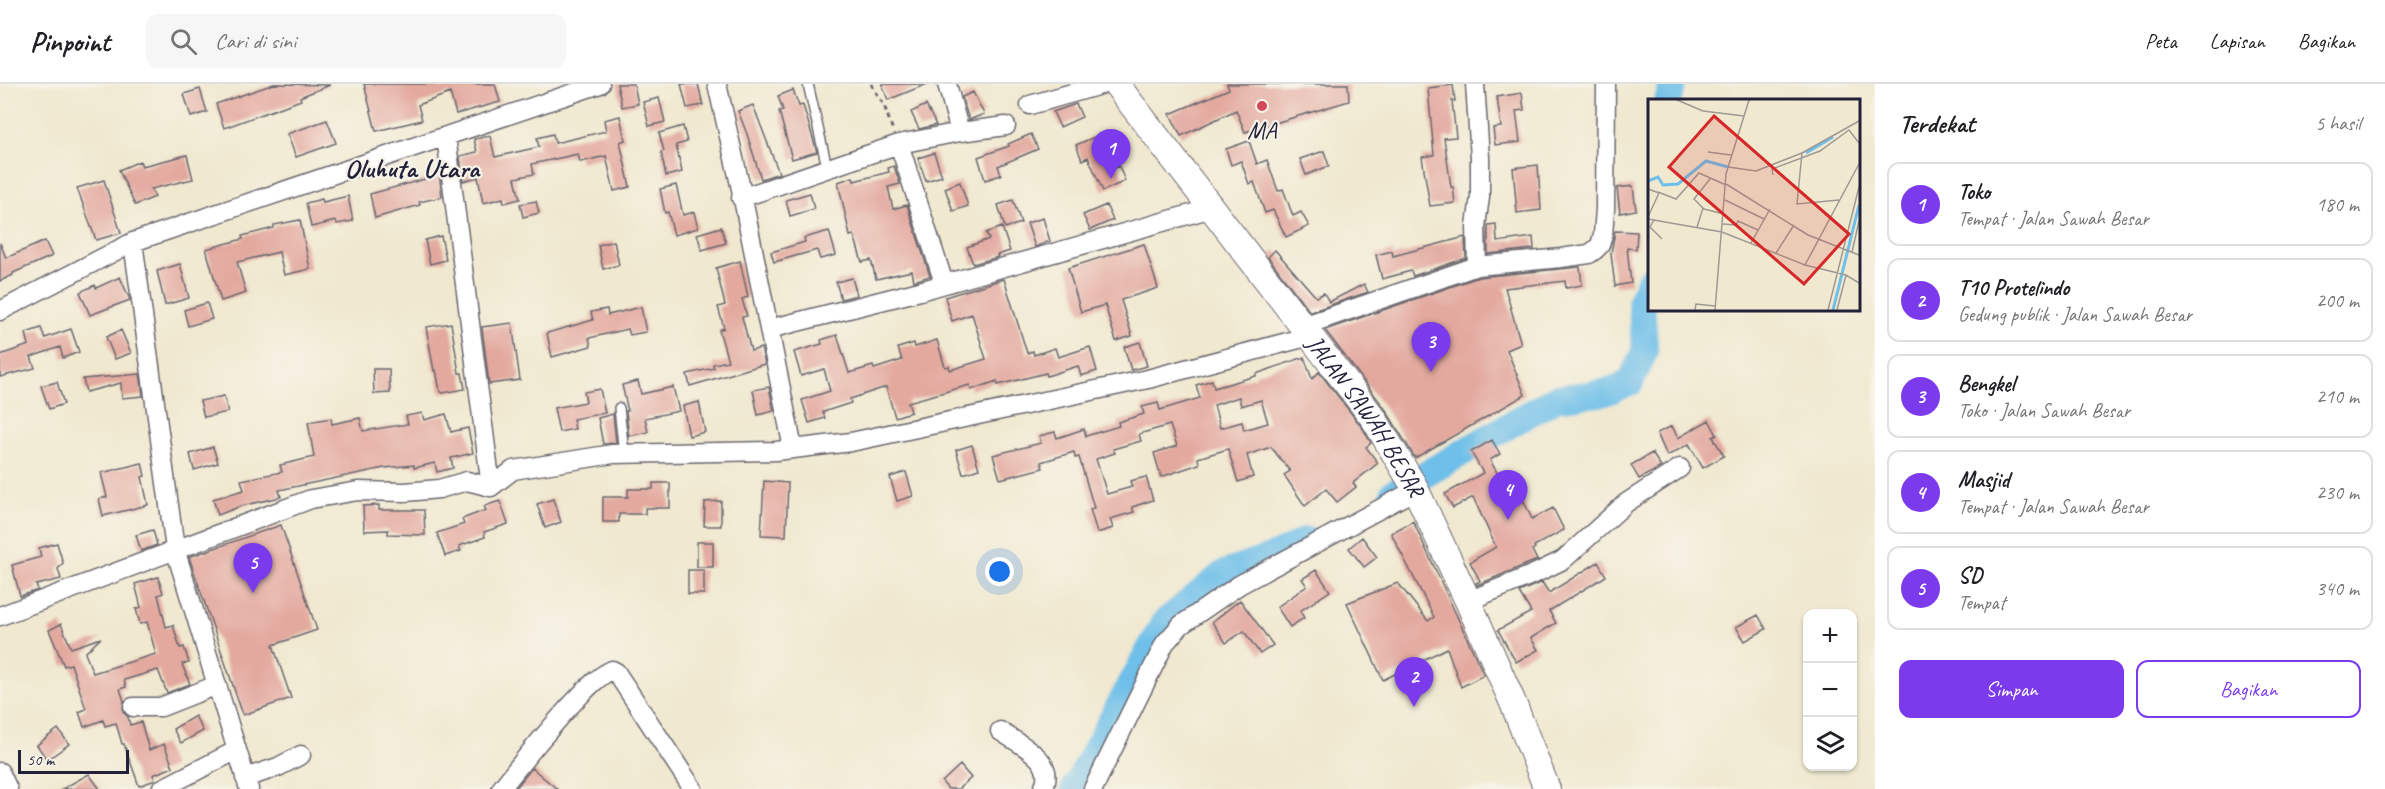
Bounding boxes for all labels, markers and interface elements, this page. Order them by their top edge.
search box [146,14,566,68]
text: Pinpoint [30,24,110,59]
icon: search [167,25,200,58]
text: Cari di sini [215,27,296,55]
text: Peta [2145,28,2177,54]
text: Lapisan [2210,28,2265,54]
text: Bagikan [2298,28,2355,54]
marker: MA [1255,99,1269,113]
inset map [1648,99,1860,310]
text: Terdekat [1899,107,1975,140]
text: 5 hasil [2315,111,2361,136]
place label: MA [1247,115,1278,145]
pin: 1 [1092,130,1130,179]
district label: Oluhuta Utara [345,151,481,185]
text: Toko [1958,178,1990,206]
text: 1 [1916,192,1925,217]
text: 180 m [2316,192,2359,217]
text: Tempat · Jalan Sawah Besar [1958,206,2149,231]
text: T10 Protelindo [1958,274,2069,302]
text: 2 [1916,288,1925,313]
text: 200 m [2316,288,2359,313]
text: Gedung publik · Jalan Sawah Besar [1958,302,2192,327]
pin: 3 [1412,322,1450,372]
street label: JALAN SAWAH BESAR [1299,329,1433,503]
text: Bengkel [1958,370,2014,398]
text: 3 [1916,384,1925,409]
text: 210 m [2316,384,2359,409]
text: Toko · Jalan Sawah Besar [1958,398,2130,423]
text: Masjid [1958,466,2009,494]
pin: 4 [1488,470,1528,520]
text: 4 [1916,480,1925,505]
text: 230 m [2316,480,2359,505]
text: Tempat · Jalan Sawah Besar [1958,494,2149,519]
pin: 5 [234,544,272,593]
your location [985,557,1014,586]
text: SD [1958,562,1982,590]
text: 5 [1916,576,1925,601]
text: 340 m [2316,576,2359,601]
text: Tempat [1958,590,2005,615]
map controls [1803,609,1857,771]
button: + [1803,609,1857,663]
pin: 2 [1394,658,1434,707]
button: Simpan [1899,660,2124,718]
button: Bagikan [2136,660,2361,718]
button: − [1803,663,1857,717]
button: layers [1803,717,1857,771]
scale bar [18,747,129,774]
text: 50 m [27,750,54,770]

